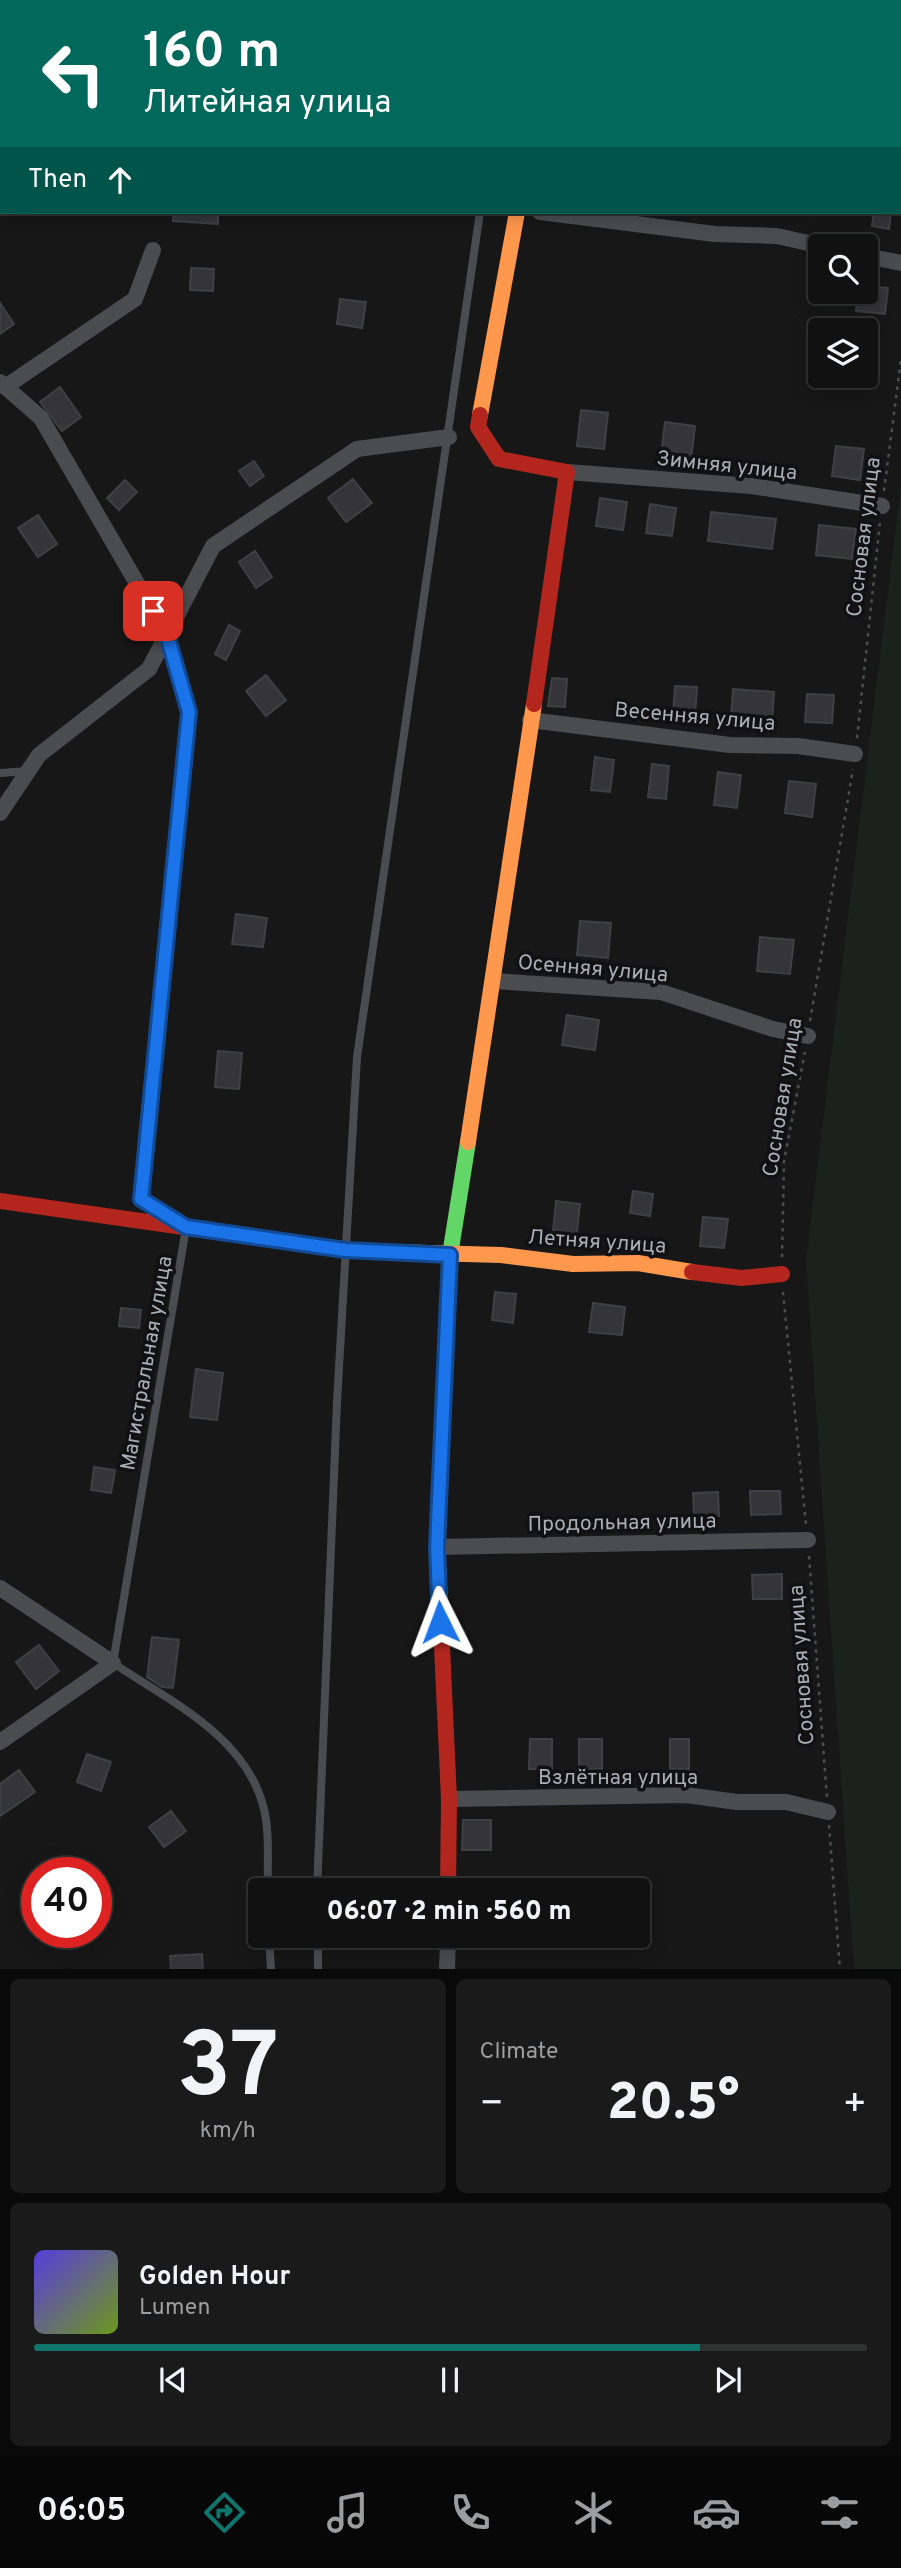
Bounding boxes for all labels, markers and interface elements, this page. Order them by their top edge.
text: 160 m [143,23,280,85]
icon: left [28,28,119,119]
text: Литейная улица [143,84,391,124]
icon: ahead [101,161,139,199]
text: Then [28,164,87,197]
map controls [808,234,878,388]
button: search [808,234,878,304]
button: layers [808,318,878,388]
street label: Зимняя улица [655,446,798,487]
street label: Сосновая улица [841,456,888,619]
pin [123,581,183,641]
icon: arrive [134,592,172,630]
street label: Весенняя улица [613,697,776,738]
street label: Осенняя улица [517,949,669,990]
street label: Сосновая улица [758,1016,809,1179]
street label: Летняя улица [527,1224,667,1261]
street label: Магистральная улица [115,1254,180,1473]
street label: Продольная улица [527,1508,717,1539]
street label: Сосновая улица [783,1584,822,1746]
position arrow [403,1585,477,1659]
street label: Взлётная улица [538,1765,698,1792]
speed limit sign: 40 [21,1857,112,1948]
text: 06:07 · 2 min · 560 m [326,1896,572,1929]
text: 37 [177,2014,279,2129]
text: Climate [480,2038,558,2067]
text: 20.5° [607,2072,740,2138]
text: − [480,2081,504,2130]
text: + [842,2081,867,2130]
text: km/h [200,2117,256,2146]
text: Golden Hour [139,2261,290,2294]
text: Lumen [139,2294,210,2323]
icon: previous [154,2361,192,2399]
icon: pause [431,2361,469,2399]
icon: next [709,2361,747,2399]
icon: directions [200,2488,249,2537]
icon: music [323,2488,372,2537]
icon: phone [446,2488,495,2537]
icon: climate [569,2488,618,2537]
icon: car [692,2488,741,2537]
icon: filters [815,2488,864,2537]
text: 06:05 [37,2492,126,2532]

